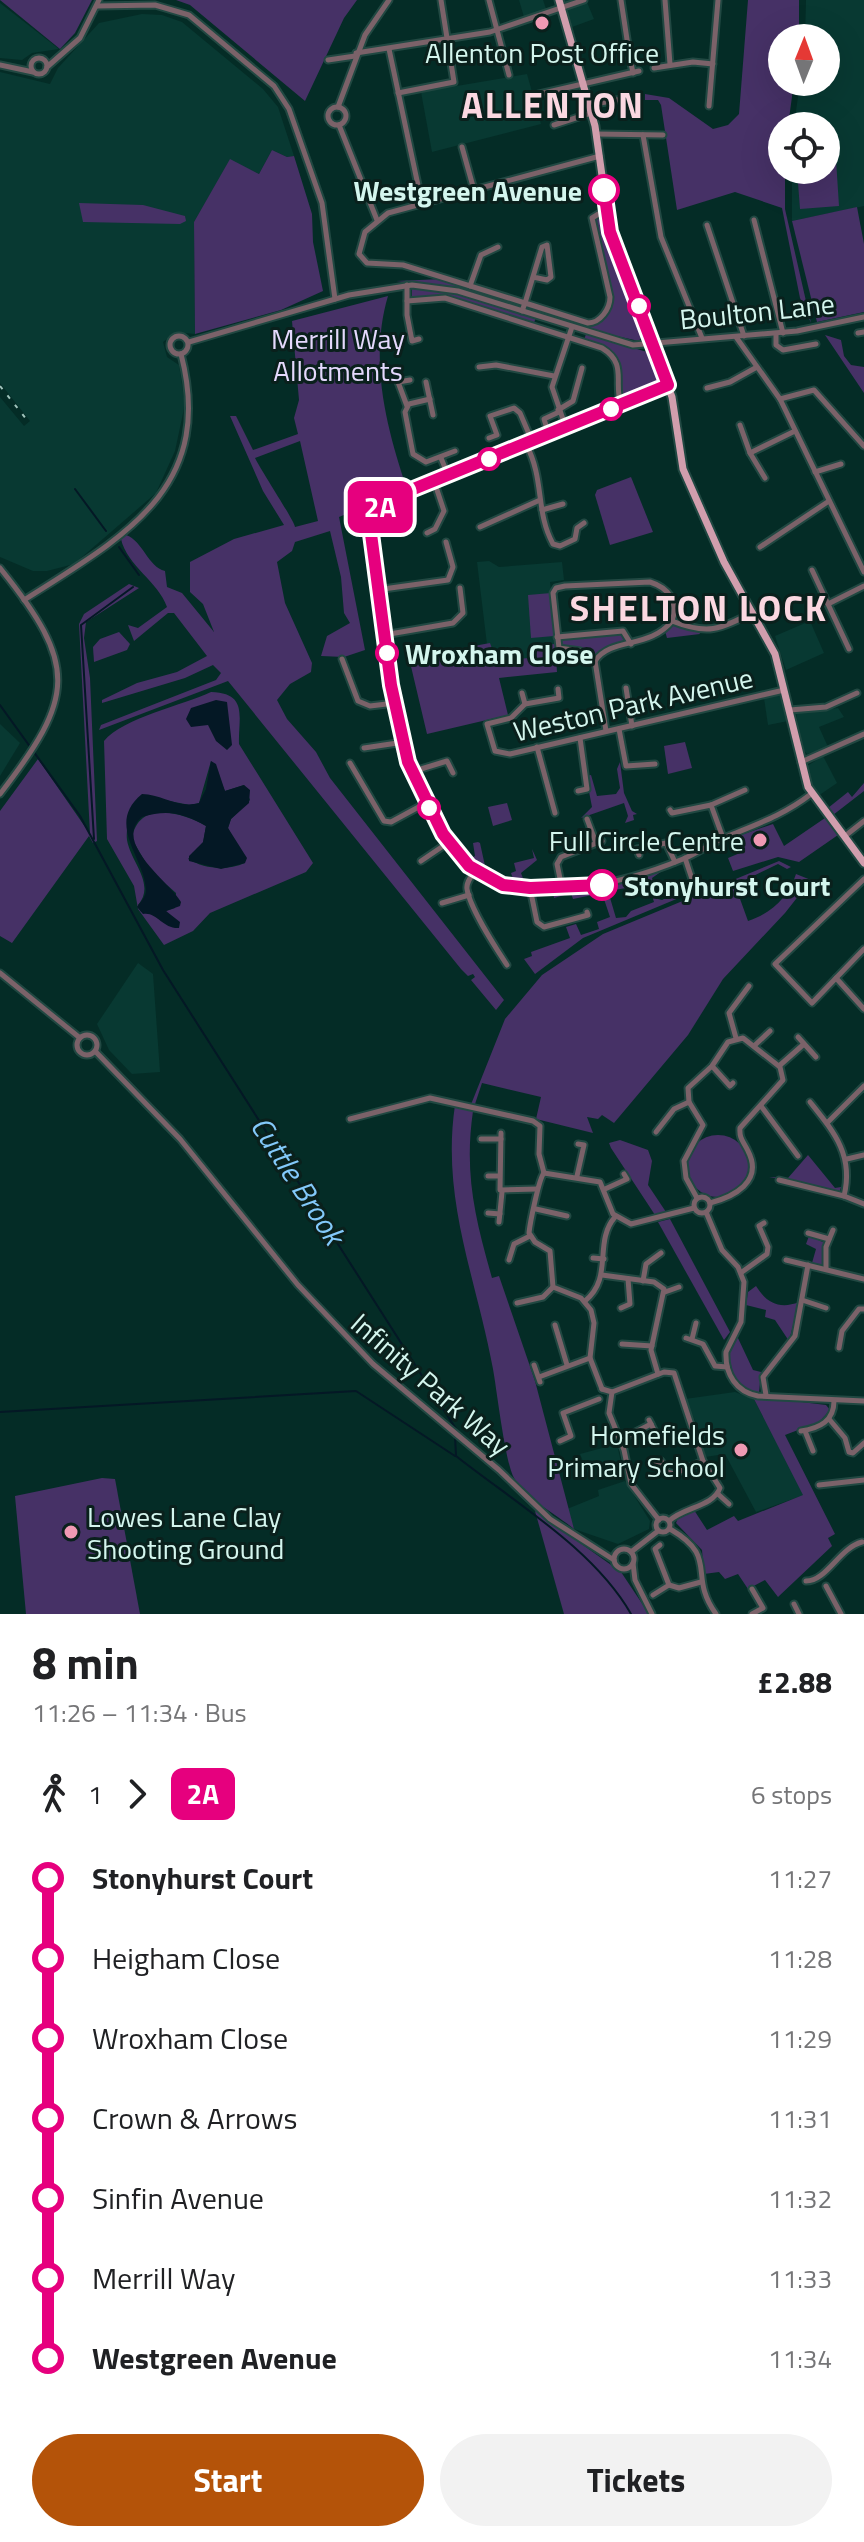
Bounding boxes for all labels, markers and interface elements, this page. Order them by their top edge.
marker: Allenton Post Office [533,14,551,32]
north arrow [768,24,840,96]
map controls [768,24,840,184]
place label: Allenton Post Office [425,31,659,74]
district label: ALLENTON [461,77,645,132]
button: locate [768,112,840,184]
place label: Westgreen Avenue [353,169,582,212]
marker: Westgreen Avenue [589,175,619,205]
street label: Boulton Lane [677,281,837,341]
unlabelled marker [628,295,650,317]
park label: Merrill Way Allotments [271,317,405,392]
unlabelled marker [600,398,622,420]
unlabelled marker [478,448,500,470]
line badge: 2A [344,481,416,533]
text: 2A [364,485,396,528]
district label: SHELTON LOCK [570,580,828,635]
place label: Wroxham Close [405,632,594,675]
marker: Wroxham Close [376,642,398,664]
street label: Weston Park Avenue [509,656,757,752]
unlabelled marker [418,797,440,819]
place label: Full Circle Centre [549,819,744,862]
marker: Full Circle Centre [751,831,769,849]
place label: Stonyhurst Court [624,864,830,907]
marker: Stonyhurst Court [587,870,617,900]
water label: Cuttle Brook [239,1107,359,1256]
street label: Infinity Park Way [342,1302,520,1466]
place label: Homefields Primary School [547,1413,725,1488]
marker: Homefields Primary School [732,1441,750,1459]
place label: Lowes Lane Clay Shooting Ground [87,1495,284,1570]
marker: Lowes Lane Clay Shooting Ground [62,1523,80,1541]
text: 8 min [32,1629,139,1696]
text: £2.88 [757,1659,832,1705]
text: 11:26 – 11:34 · Bus [32,1693,247,1732]
icon: walk [32,1772,76,1816]
icon: forward [115,1772,159,1816]
text: 2A [187,1772,219,1815]
text: 1 [88,1775,103,1814]
text: 6 stops [751,1775,832,1814]
text: Stonyhurst Court [92,1855,313,1901]
text: 11:27 [768,1859,832,1898]
text: Heigham Close [92,1935,280,1981]
text: 11:28 [768,1939,832,1978]
text: Wroxham Close [92,2015,288,2061]
text: 11:29 [768,2019,832,2058]
text: Crown & Arrows [92,2095,298,2141]
text: 11:31 [768,2099,832,2138]
text: Sinfin Avenue [92,2175,264,2221]
text: 11:32 [768,2179,832,2218]
text: Merrill Way [92,2255,236,2301]
text: 11:33 [768,2259,832,2298]
text: Westgreen Avenue [92,2335,337,2381]
text: 11:34 [768,2339,832,2378]
button: Start [32,2434,424,2526]
button: Tickets [440,2434,832,2526]

